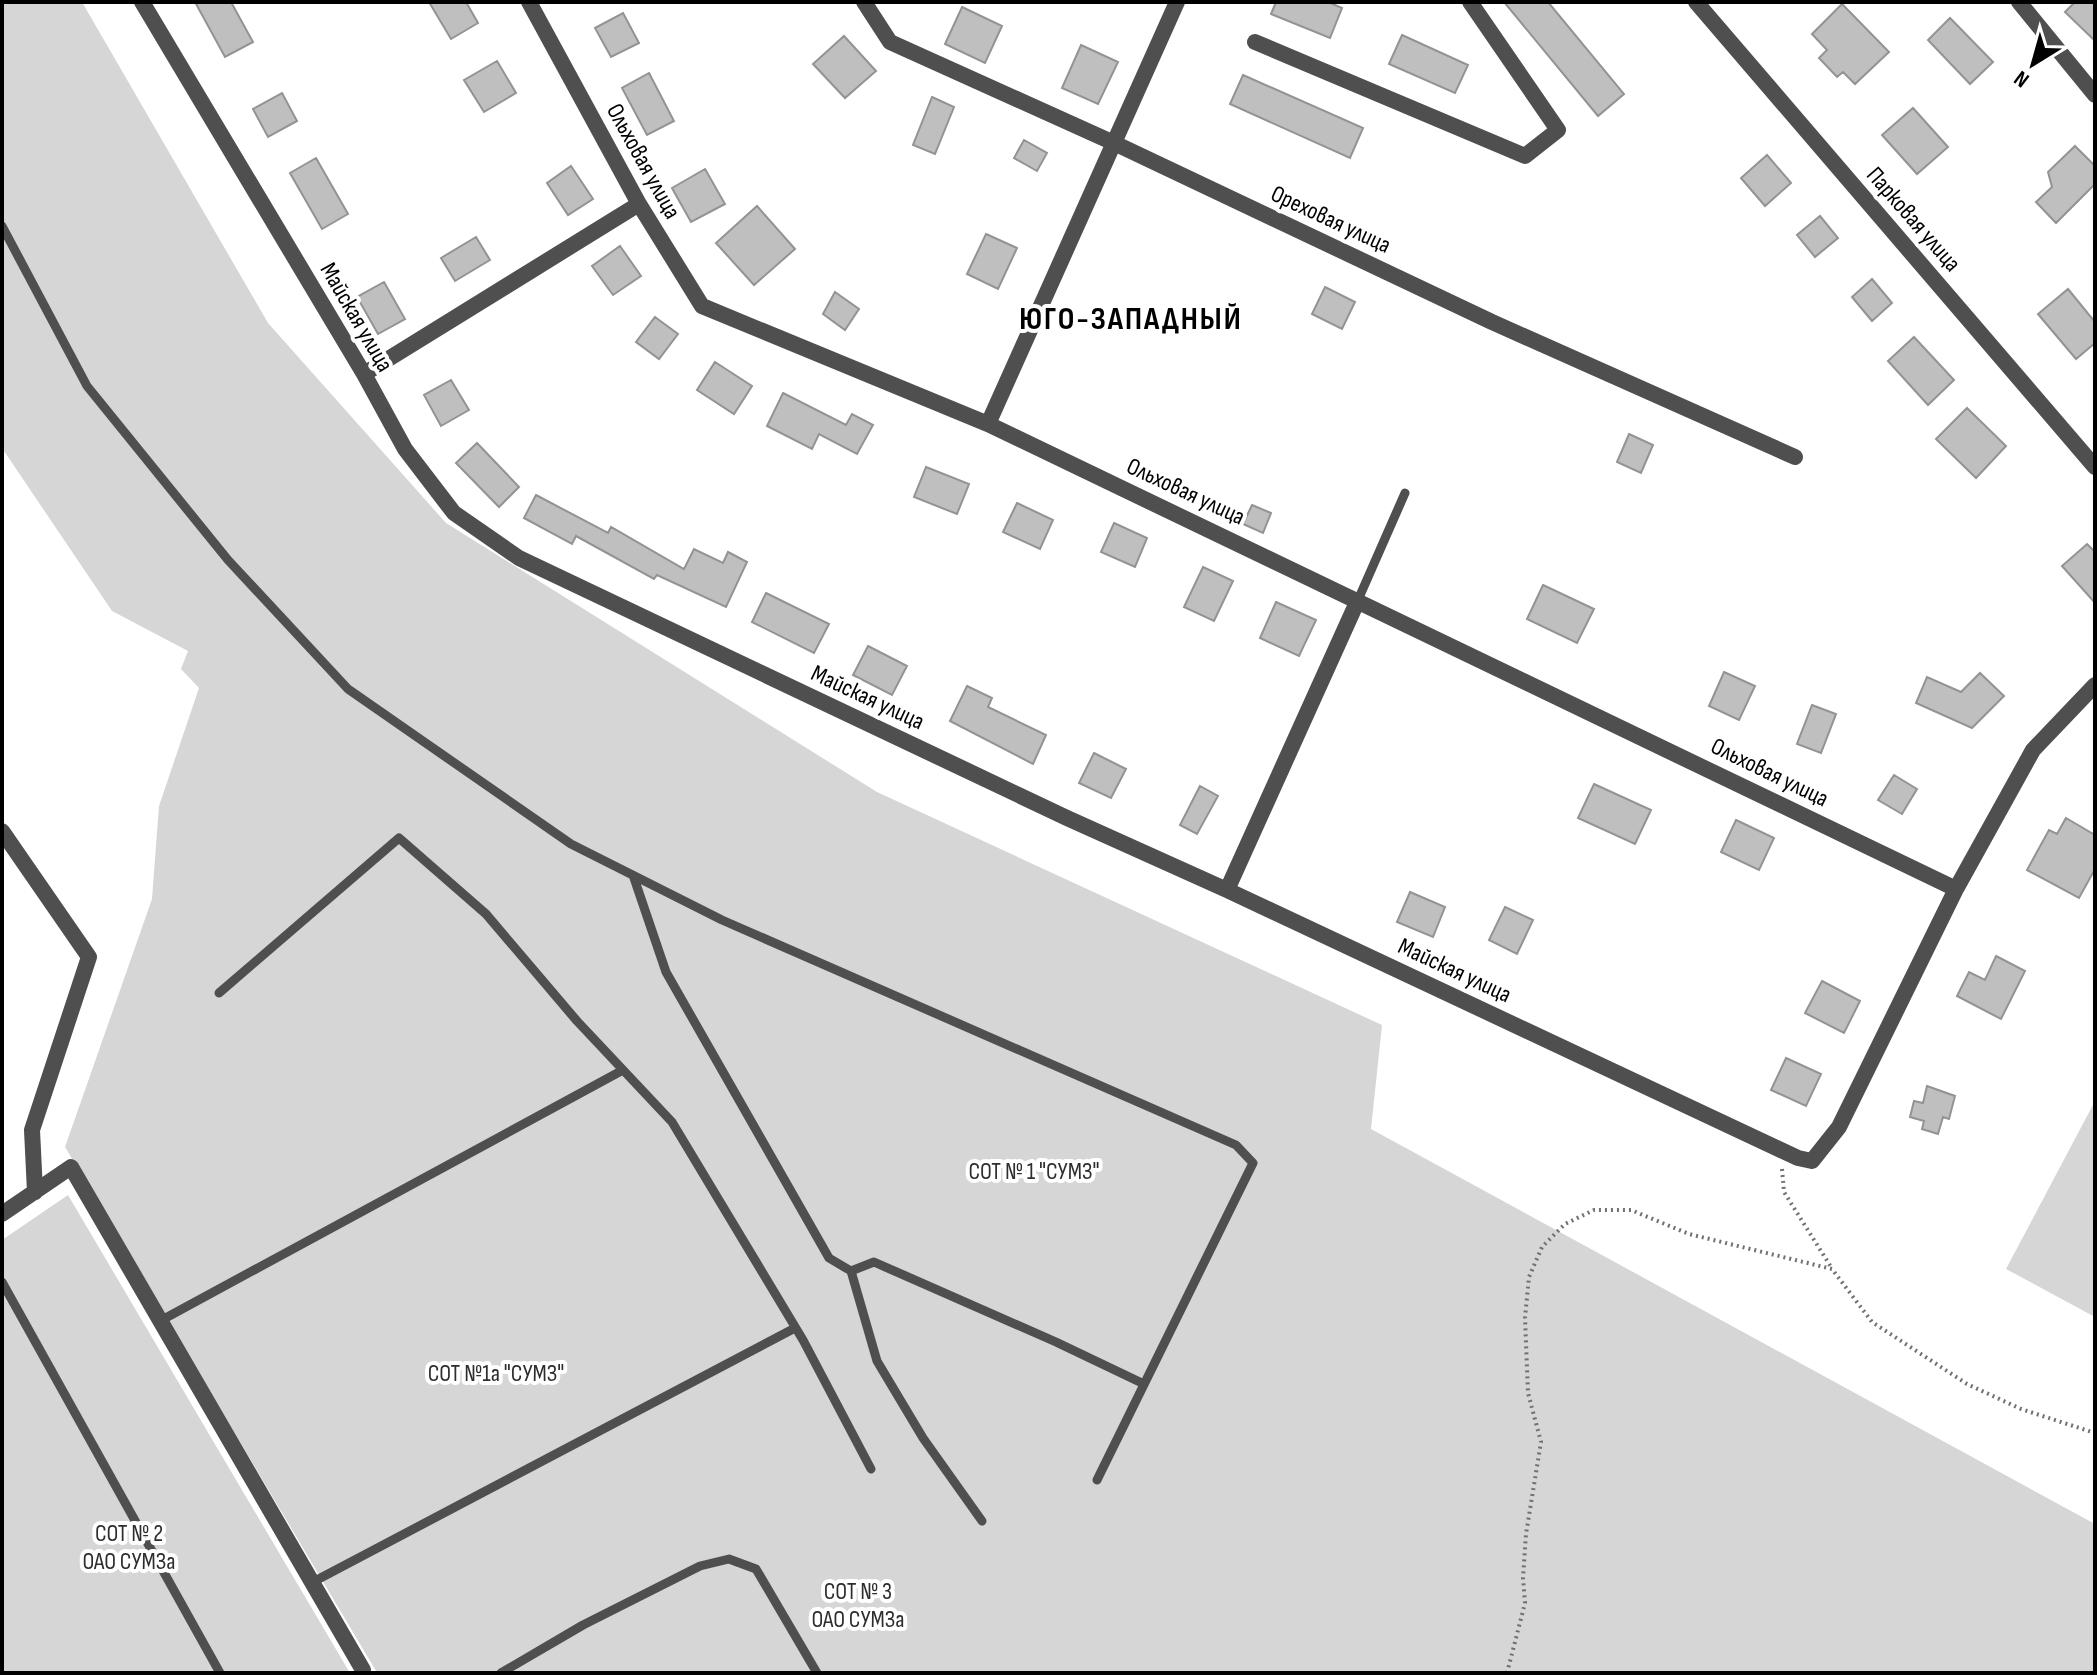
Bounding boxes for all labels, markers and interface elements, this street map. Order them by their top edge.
north arrow [1993,24,2073,104]
text: N [2009,64,2035,93]
street label: Ольховая улица [600,99,687,224]
street label: Парковая улица [1860,161,1967,278]
street label: Ореховая улица [1266,179,1395,260]
street label: Майская улица [314,257,399,377]
district label: ЮГО-ЗАПАДНЫЙ [1019,300,1243,339]
street label: Ольховая улица [1122,451,1250,531]
street label: Майская улица [807,659,929,736]
street label: Ольховая улица [1706,732,1833,813]
street label: Майская улица [1394,932,1516,1009]
park label: СОТ № 1 "СУМЗ" [968,1157,1100,1186]
park label: СОТ №1а "СУМЗ" [428,1359,564,1388]
park label: СОТ № 2 ОАО СУМЗа [82,1519,176,1576]
park label: СОТ № 3 ОАО СУМЗа [811,1577,905,1634]

